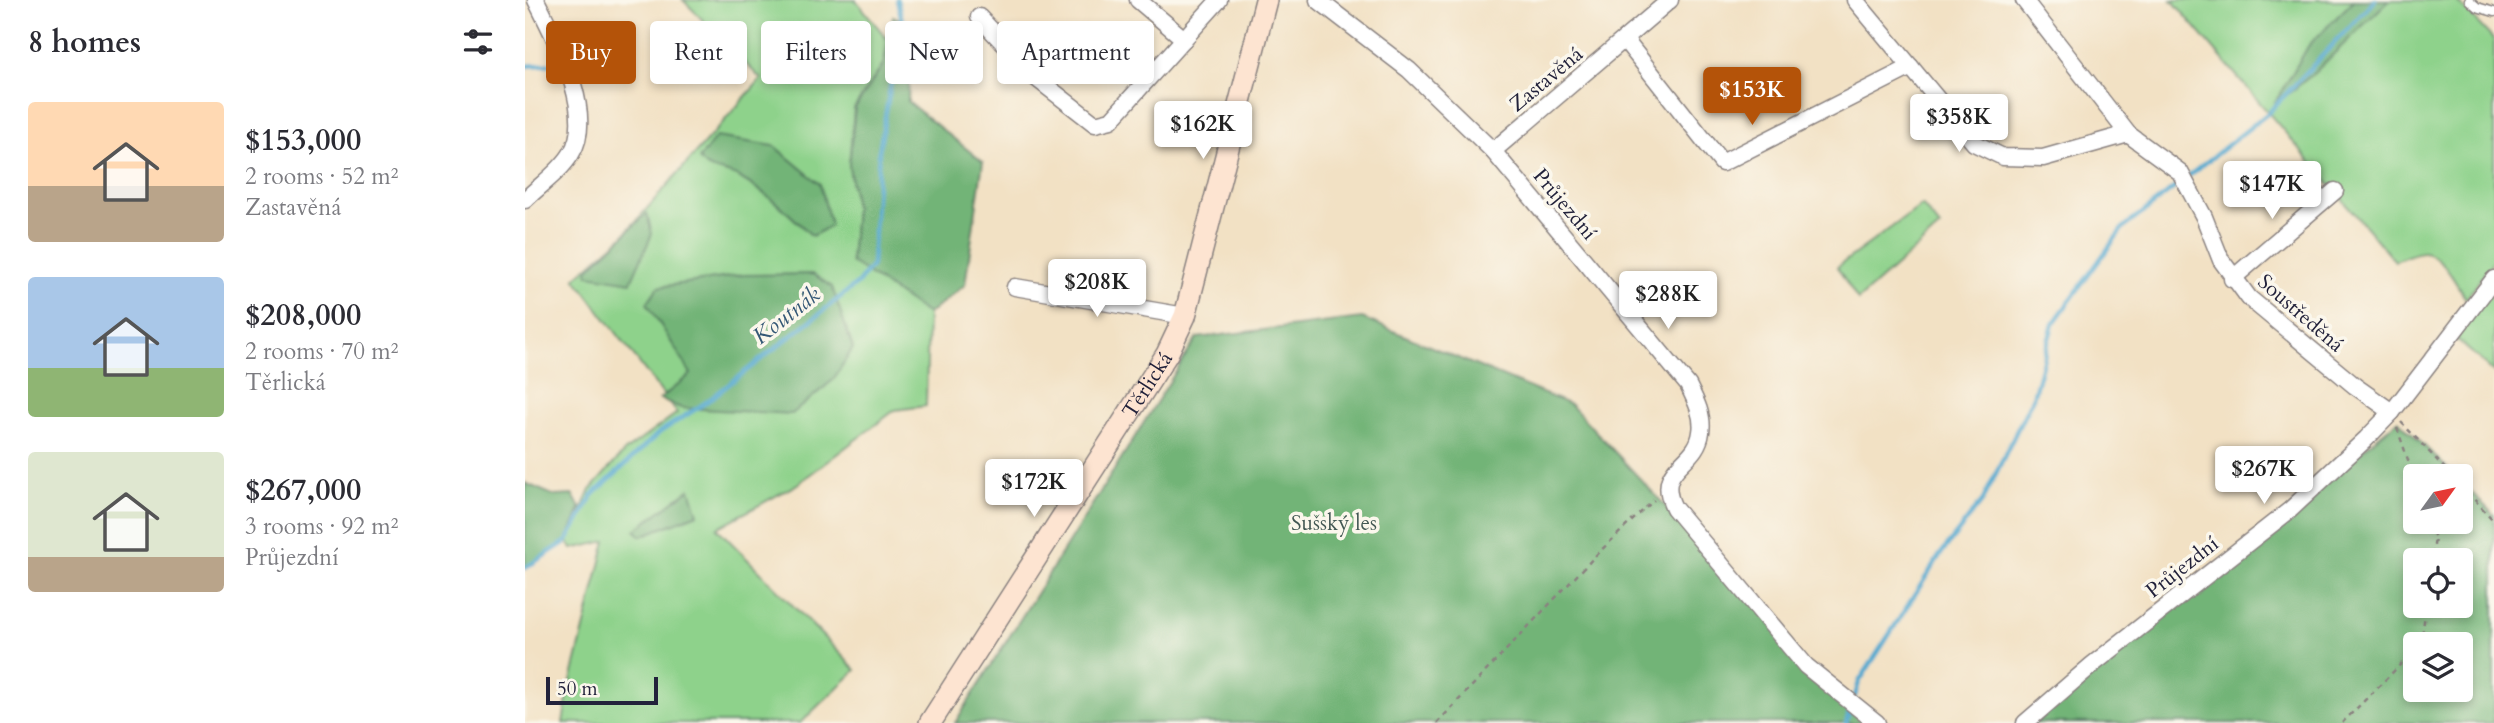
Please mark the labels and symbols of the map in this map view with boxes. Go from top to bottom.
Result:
street label: Zastavěná [1503,40,1589,119]
pin: $153K [1703,68,1801,127]
pin: $358K [1910,94,2008,154]
pin: $162K [1154,102,1252,161]
street label: Průjezdní [1526,162,1603,246]
pin: $147K [2223,162,2321,221]
pin: $208K [1048,260,1146,319]
street label: Soustředěná [2251,268,2350,359]
pin: $288K [1619,272,1717,331]
water label: Koutnák [746,279,827,352]
street label: Těrlická [1116,346,1180,424]
pin: $267K [2215,447,2313,506]
pin: $172K [985,460,1083,519]
north arrow [2403,464,2473,534]
park label: Sušský les [1291,509,1377,538]
street label: Průjezdní [2140,530,2225,605]
scale bar [546,674,658,706]

